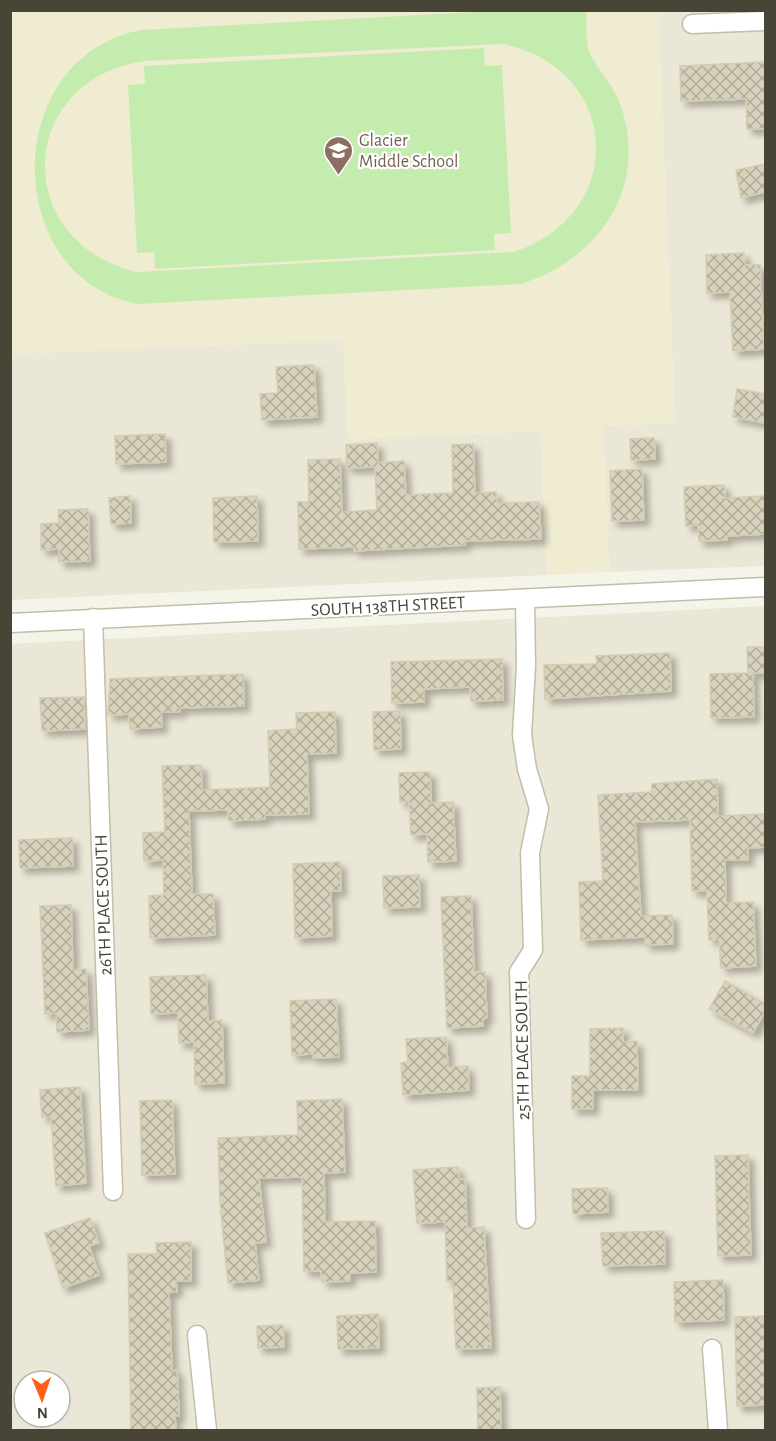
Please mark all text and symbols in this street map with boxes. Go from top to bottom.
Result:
place label: Glacier Middle School [359,132,458,171]
school or university icon: Glacier Middle School [322,134,354,176]
street label: SOUTH 138TH STREET [310,594,466,620]
street label: 26TH PLACE SOUTH [93,834,115,976]
street label: 25TH PLACE SOUTH [513,980,533,1120]
north arrow [12,1369,72,1429]
text: N [37,1405,48,1421]

